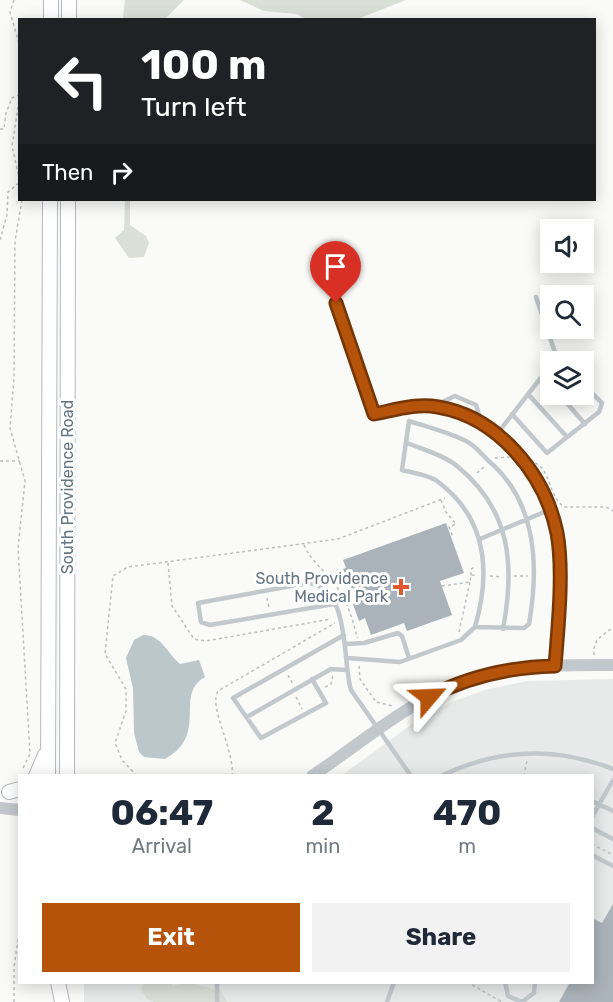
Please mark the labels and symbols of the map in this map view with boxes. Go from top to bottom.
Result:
pin [310,241,361,303]
street label: South Providence Road [58,400,77,574]
place label: South Providence Medical Park [256,569,389,606]
marker: South Providence Medical Park [392,578,410,596]
position arrow [397,665,461,729]

